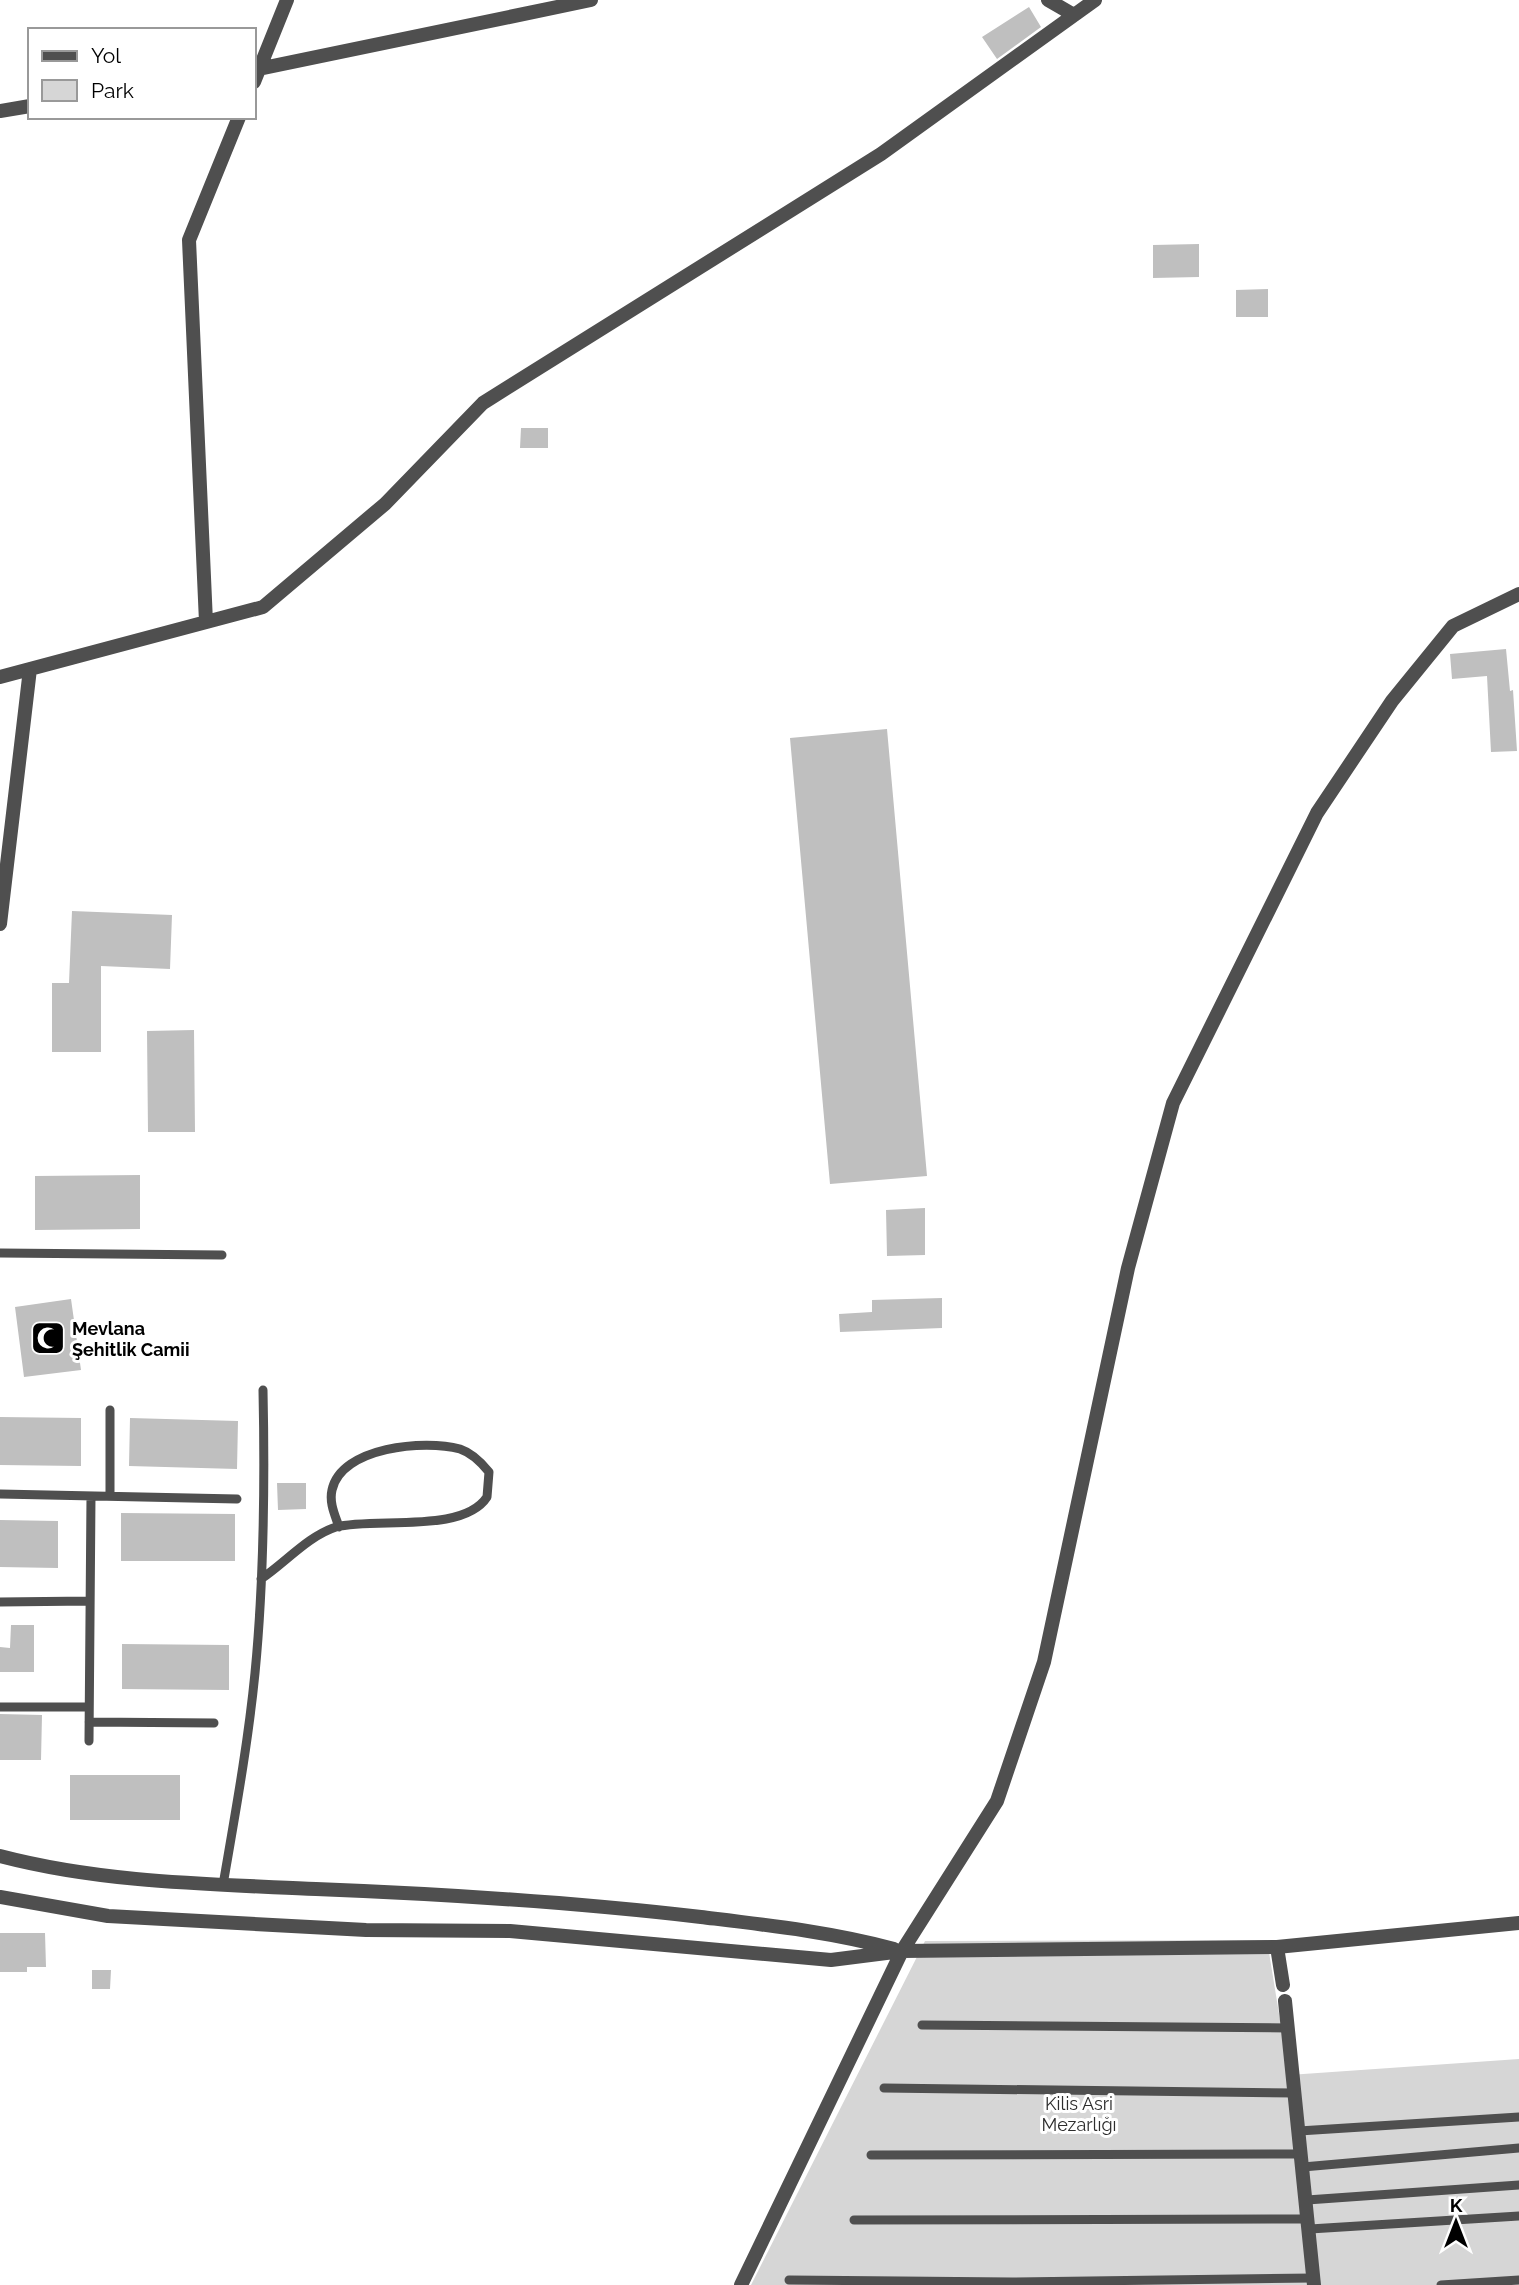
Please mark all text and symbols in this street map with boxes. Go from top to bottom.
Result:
legend [28,28,256,119]
text: Yol [91,43,121,68]
text: Park [91,78,134,103]
place label: Mevlana Şehitlik Camii [72,1318,189,1360]
mosque icon: Mevlana Şehitlik Camii [29,1319,67,1357]
park label: Kilis Asri Mezarlığı [1042,2093,1116,2135]
north arrow [1421,2187,1491,2257]
text: K [1450,2194,1463,2216]

